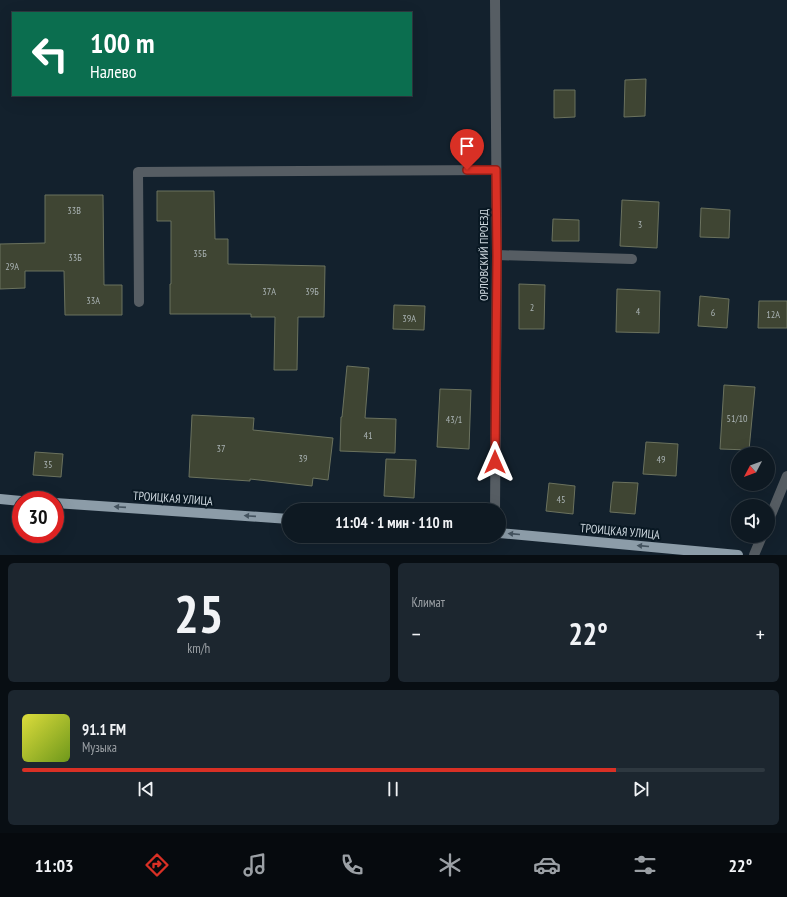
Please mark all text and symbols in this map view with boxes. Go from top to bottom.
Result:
text: 100 m [90,24,154,61]
icon: left [24,28,76,80]
text: Налево [90,60,137,83]
pin [450,129,484,170]
icon: arrive [456,135,478,157]
house number: 33В [67,204,81,217]
street label: ОРЛОВСКИЙ ПРОЕЗД [476,208,491,301]
house number: 3 [638,218,642,231]
house number: 35Б [193,247,207,260]
house number: 33Б [68,251,82,264]
house number: 29А [5,260,19,273]
house number: 37А [262,285,276,298]
house number: 39Б [305,285,319,298]
house number: 33А [86,294,100,307]
house number: 2 [530,301,534,314]
house number: 4 [636,305,641,318]
house number: 6 [711,306,716,319]
house number: 12А [766,308,780,321]
house number: 39А [402,312,416,325]
house number: 51/10 [727,412,748,425]
house number: 43/1 [446,413,462,426]
house number: 41 [364,429,373,442]
position arrow [474,441,516,483]
house number: 37 [217,442,226,455]
north arrow [731,447,775,491]
map controls [731,447,775,543]
house number: 39 [299,452,308,465]
house number: 49 [657,453,666,466]
house number: 35 [44,458,53,471]
street label: ТРОИЦКАЯ УЛИЦА [133,488,214,508]
speed limit sign: 30 [12,491,64,543]
house number: 45 [557,493,566,506]
button: sound [731,499,775,543]
one-way arrow [114,504,126,511]
one-way arrow [244,512,256,519]
text: 11:04 · 1 мин · 110 m [335,513,453,532]
street label: ТРОИЦКАЯ УЛИЦА [580,520,661,542]
one-way arrow [508,531,520,538]
one-way arrow [637,543,649,550]
text: 25 [174,580,224,647]
text: Климат [412,594,445,611]
text: 22° [568,614,608,653]
text: − [412,620,421,648]
text: + [756,620,765,648]
text: km/h [187,640,210,657]
text: 91.1 FM [82,720,126,739]
text: Музыка [82,739,117,756]
icon: previous [135,778,157,800]
icon: pause [382,778,404,800]
icon: next [630,778,652,800]
icon: directions [143,851,171,879]
icon: music [241,851,269,879]
icon: phone [338,851,366,879]
icon: climate [436,851,464,879]
icon: car [533,851,561,879]
icon: filters [631,851,659,879]
text: 11:03 [35,854,74,877]
text: 22° [728,854,752,877]

